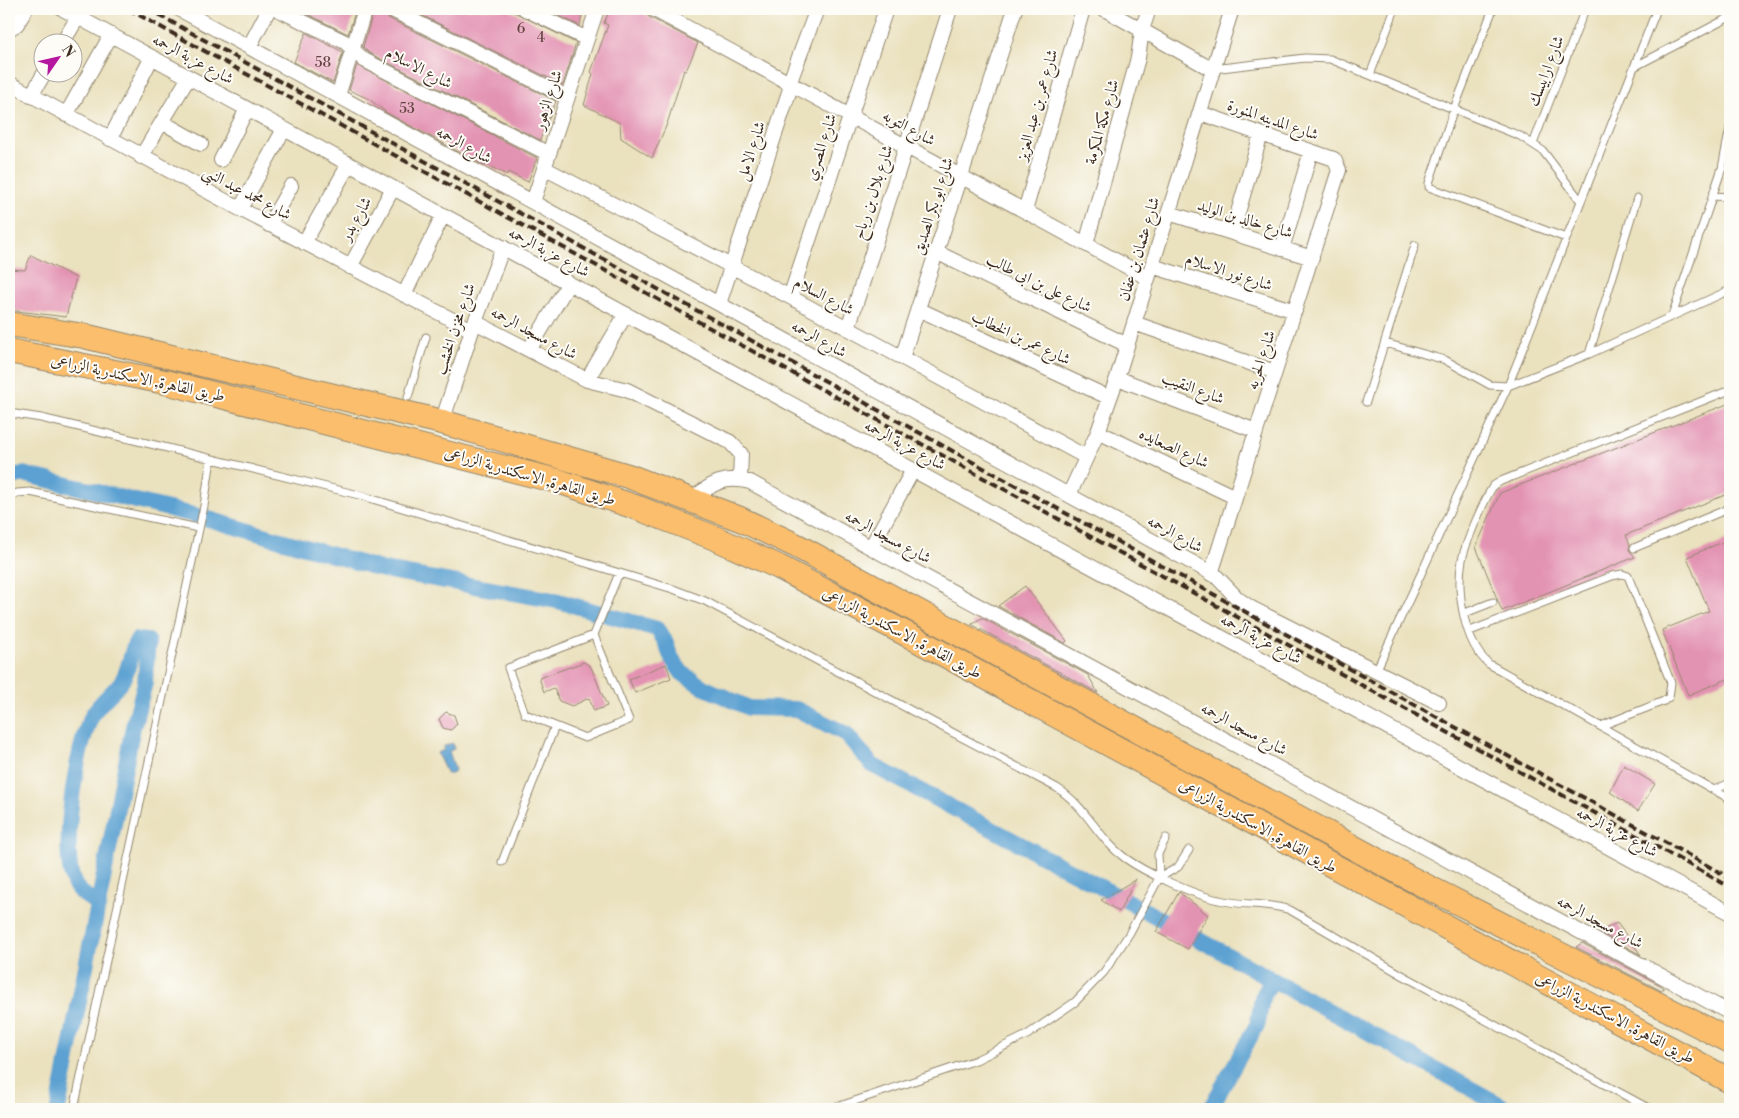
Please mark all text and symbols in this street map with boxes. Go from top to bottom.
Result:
house number: 6 [517,20,526,38]
street label: شارع عزبة الرحمه [147,29,237,91]
house number: 4 [537,29,545,47]
north arrow [32,32,82,82]
street label: شارع ارابيسك [1523,33,1571,110]
text: N [57,42,79,61]
street label: شارع الاسلام [380,43,456,97]
street label: شارع عمر بن عبد العزيز [1011,47,1065,166]
house number: 58 [315,54,331,72]
street label: شارع الزهور [528,68,570,135]
street label: شارع مكة المكرمة [1080,77,1127,168]
street label: شارع المدينه المنورة [1224,95,1321,148]
house number: 53 [399,100,415,118]
street label: شارع التوبه [878,105,939,153]
street label: شارع المصري [801,111,844,184]
street label: شارع الامل [732,119,773,184]
street label: شارع الرحمه [431,122,495,171]
street label: شارع بلال بن رباح [848,142,902,243]
street label: شارع ابو بكر الصديق [908,155,961,258]
street label: شارع محمد عبد النبى [198,161,295,227]
street label: شارع بدر [335,193,379,248]
street label: شارع عثمان بن عفان [1114,194,1167,304]
street label: شارع خالد بن الوليد [1194,195,1295,246]
street label: شارع عزبة الرحمه [503,222,593,284]
street label: شارع على بن ابى طالب [982,249,1095,320]
street label: شارع نور الاسلام [1182,249,1275,299]
street label: شارع السلام [789,272,857,324]
street label: شارع مخزن الخشب [430,281,483,378]
street label: شارع مسجد الرحمه [486,302,581,367]
street label: شارع عمر بن الخطاب [967,306,1074,372]
street label: شارع الرحمه [786,316,850,365]
street label: شارع الحريه [1242,328,1283,393]
street label: طريق القاهرة, الاسكندرية الزراعى [49,350,227,406]
street label: شارع النقيب [1158,367,1227,412]
street label: شارع عزبة الرحمه [859,415,949,477]
street label: شارع الصعايده [1135,423,1212,476]
street label: طريق القاهرة, الاسكندرية الزراعى [442,442,618,510]
street label: شارع مسجد الرحمه [840,506,935,571]
street label: شارع الرحمه [1142,511,1206,560]
street label: طريق القاهرة, الاسكندرية الزراعى [819,583,985,683]
street label: شارع عزبة الرحمه [1215,609,1305,671]
street label: شارع مسجد الرحمه [1196,698,1291,763]
street label: طريق القاهرة, الاسكندرية الزراعى [1176,774,1340,878]
street label: شارع عزبة الرحمه [1571,802,1661,864]
street label: شارع مسجد الرحمه [1552,891,1647,956]
street label: طريق القاهرة, الاسكندرية الزراعى [1532,968,1698,1068]

